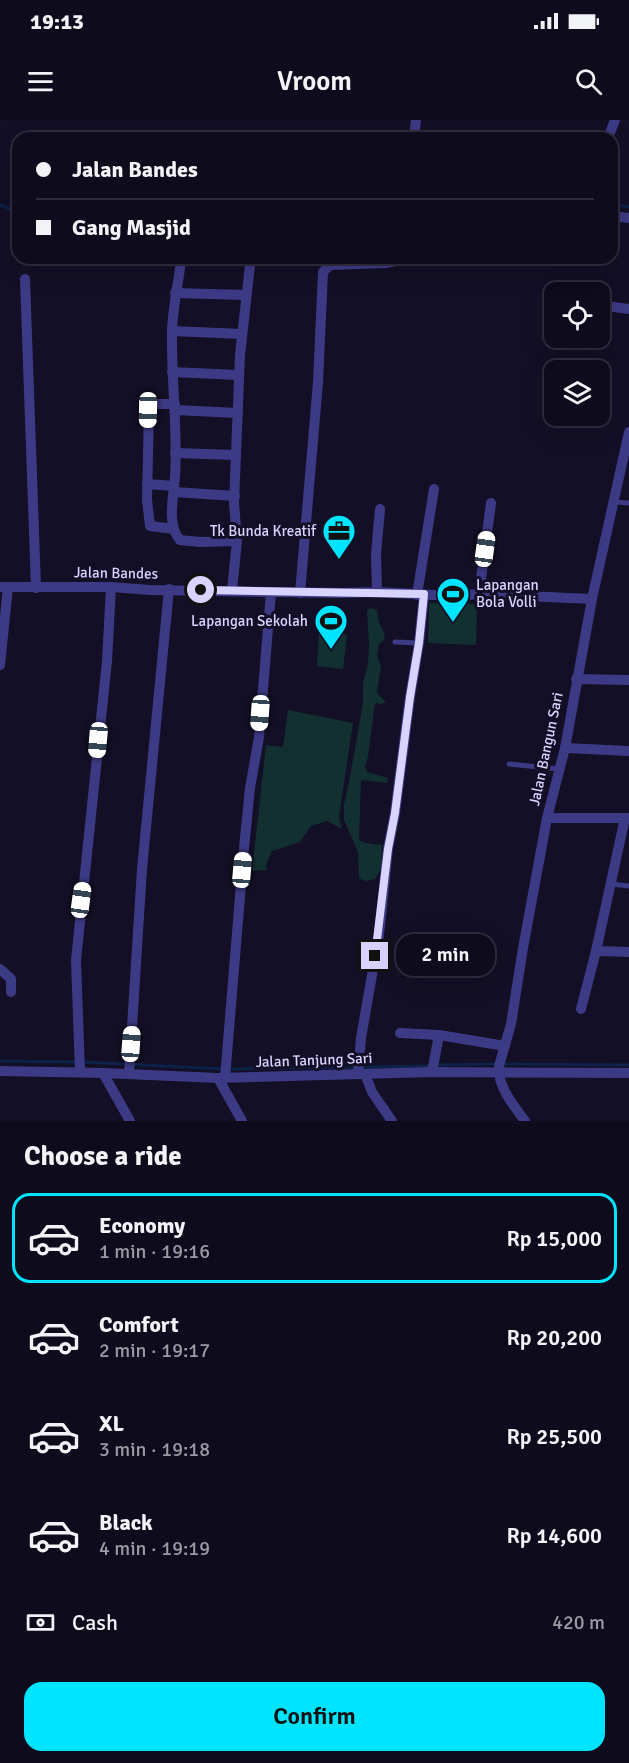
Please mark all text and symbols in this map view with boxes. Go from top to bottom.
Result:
text: 19:13 [30,8,84,35]
icon: menu [24,65,57,98]
text: Vroom [277,65,352,98]
icon: search [572,65,605,98]
text: Jalan Bandes [72,156,198,183]
text: Gang Masjid [72,214,191,241]
map controls [544,282,610,426]
button: locate [544,282,610,348]
button: layers [544,360,610,426]
car [139,392,157,428]
office icon: Tk Bunda Kreatif [321,513,357,560]
place label: Tk Bunda Kreatif [210,522,317,540]
car [474,530,496,568]
street label: Jalan Bandes [74,563,159,583]
route start [187,576,214,603]
sports icon: Lapangan Bola Volli [435,576,471,623]
place label: Lapangan Bola Volli [476,576,539,611]
sports icon: Lapangan Sekolah [313,603,349,650]
place label: Lapangan Sekolah [191,612,308,630]
street label: Jalan Bangun Sari [525,691,567,807]
car [250,694,270,732]
car [87,721,109,759]
car [231,851,253,889]
car [70,881,92,919]
callout: 2 min [396,935,495,977]
route end [361,942,388,969]
text: 2 min [422,942,469,967]
car [121,1025,141,1063]
street label: Jalan Tanjung Sari [255,1049,373,1071]
text: Choose a ride [24,1140,182,1173]
icon: car [27,1211,81,1265]
text: Economy [99,1212,185,1239]
text: Rp 15,000 [506,1225,602,1252]
text: 1 min · 19:16 [99,1239,210,1264]
icon: car [27,1310,81,1364]
text: Comfort [99,1311,179,1338]
text: Rp 20,200 [506,1324,602,1351]
text: 2 min · 19:17 [99,1338,210,1363]
icon: car [27,1409,81,1463]
text: XL [99,1410,124,1437]
text: Rp 25,500 [506,1423,602,1450]
text: 3 min · 19:18 [99,1437,210,1462]
icon: car [27,1508,81,1562]
text: Black [99,1509,153,1536]
text: Rp 14,600 [506,1522,602,1549]
text: 4 min · 19:19 [99,1536,210,1561]
icon: cash [24,1606,57,1639]
text: Cash [72,1609,118,1636]
text: 420 m [552,1610,605,1635]
button: Confirm [24,1682,605,1751]

